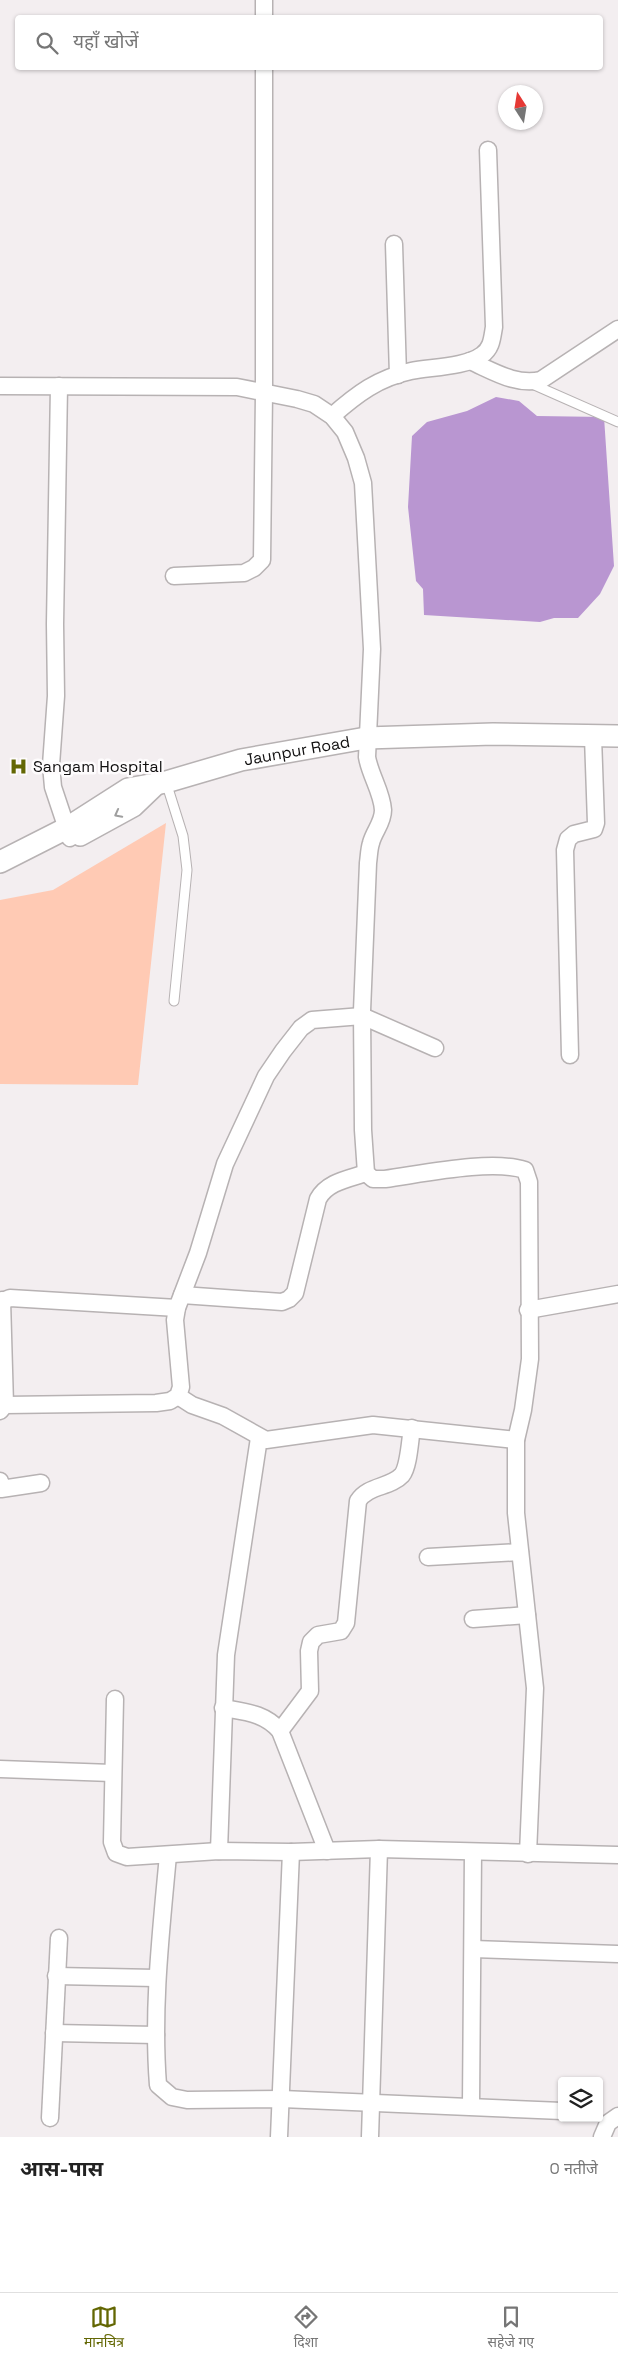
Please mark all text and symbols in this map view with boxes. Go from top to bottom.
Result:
search box [15,15,603,70]
icon: search [33,29,61,57]
text: यहाँ खोजें [73,29,138,54]
north arrow [498,85,543,130]
street label: Jaunpur Road [242,731,352,770]
hospital icon: Sangam Hospital [9,756,29,776]
place label: Sangam Hospital [33,756,163,777]
one-way arrow [114,808,123,818]
map controls [558,2077,603,2122]
button: layers [558,2077,603,2122]
text: आस-पास [20,2155,103,2182]
text: 0 नतीजे [550,2158,598,2179]
tab: मानचित्र [84,2303,124,2353]
tab: दिशा [292,2303,320,2353]
tab: सहेजे गए [488,2303,534,2353]

